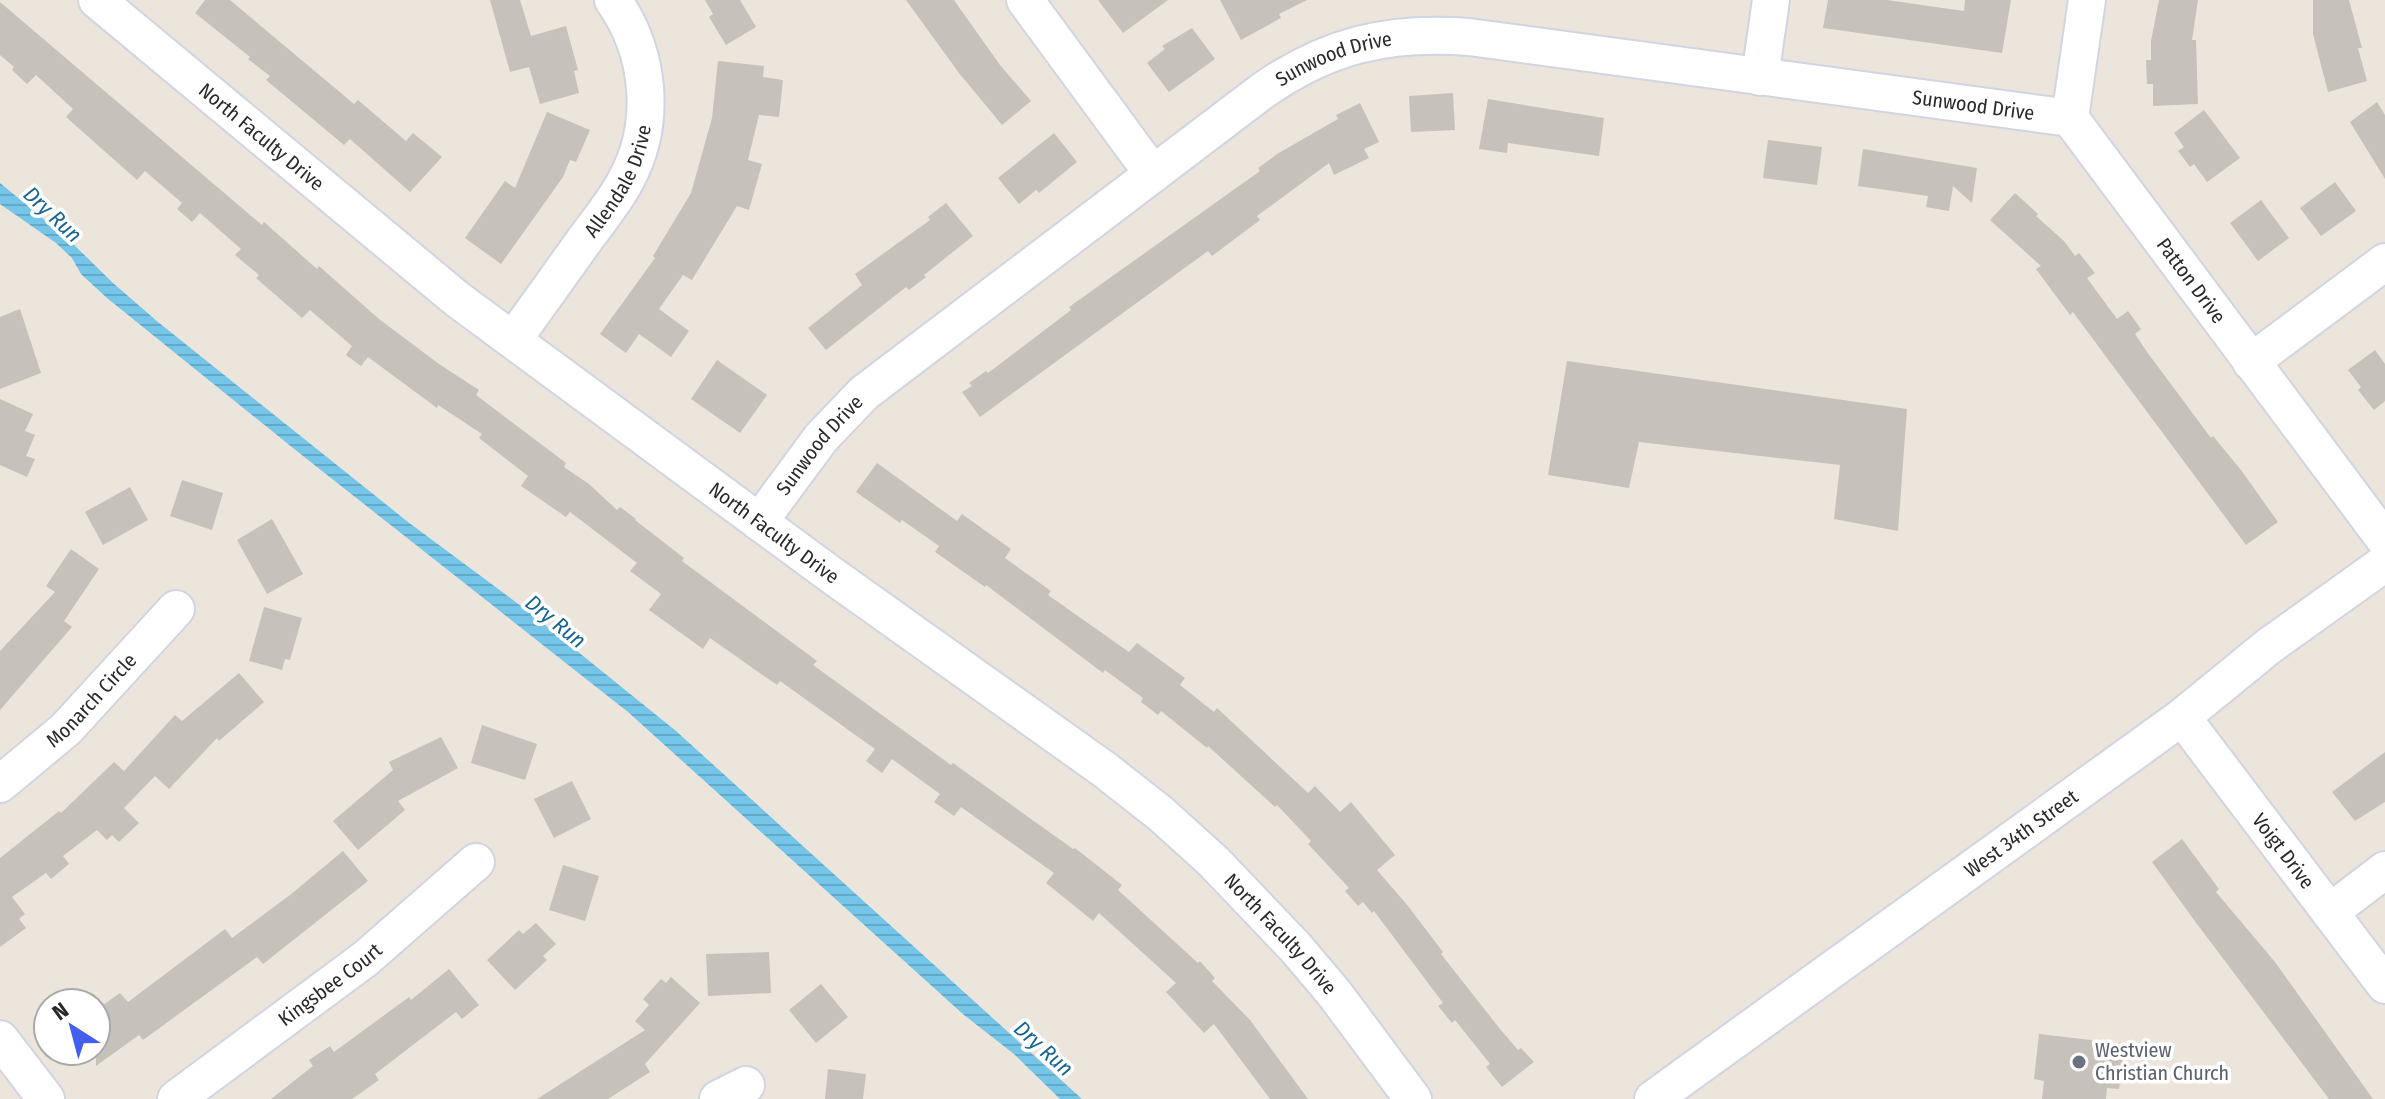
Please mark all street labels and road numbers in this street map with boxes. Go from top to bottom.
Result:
street label: Sunwood Drive [1271,27,1393,91]
street label: North Faculty Drive [194,78,329,196]
street label: Sunwood Drive [1911,85,2036,125]
street label: Allendale Drive [579,123,656,242]
street label: Patton Drive [2152,233,2231,328]
street label: Sunwood Drive [771,390,868,500]
street label: North Faculty Drive [704,477,844,589]
street label: Monarch Circle [41,648,141,752]
street label: West 34th Street [1960,784,2083,882]
street label: Voigt Drive [2247,808,2320,893]
street label: North Faculty Drive [1219,869,1342,999]
street label: Kingsbee Court [274,937,387,1031]

